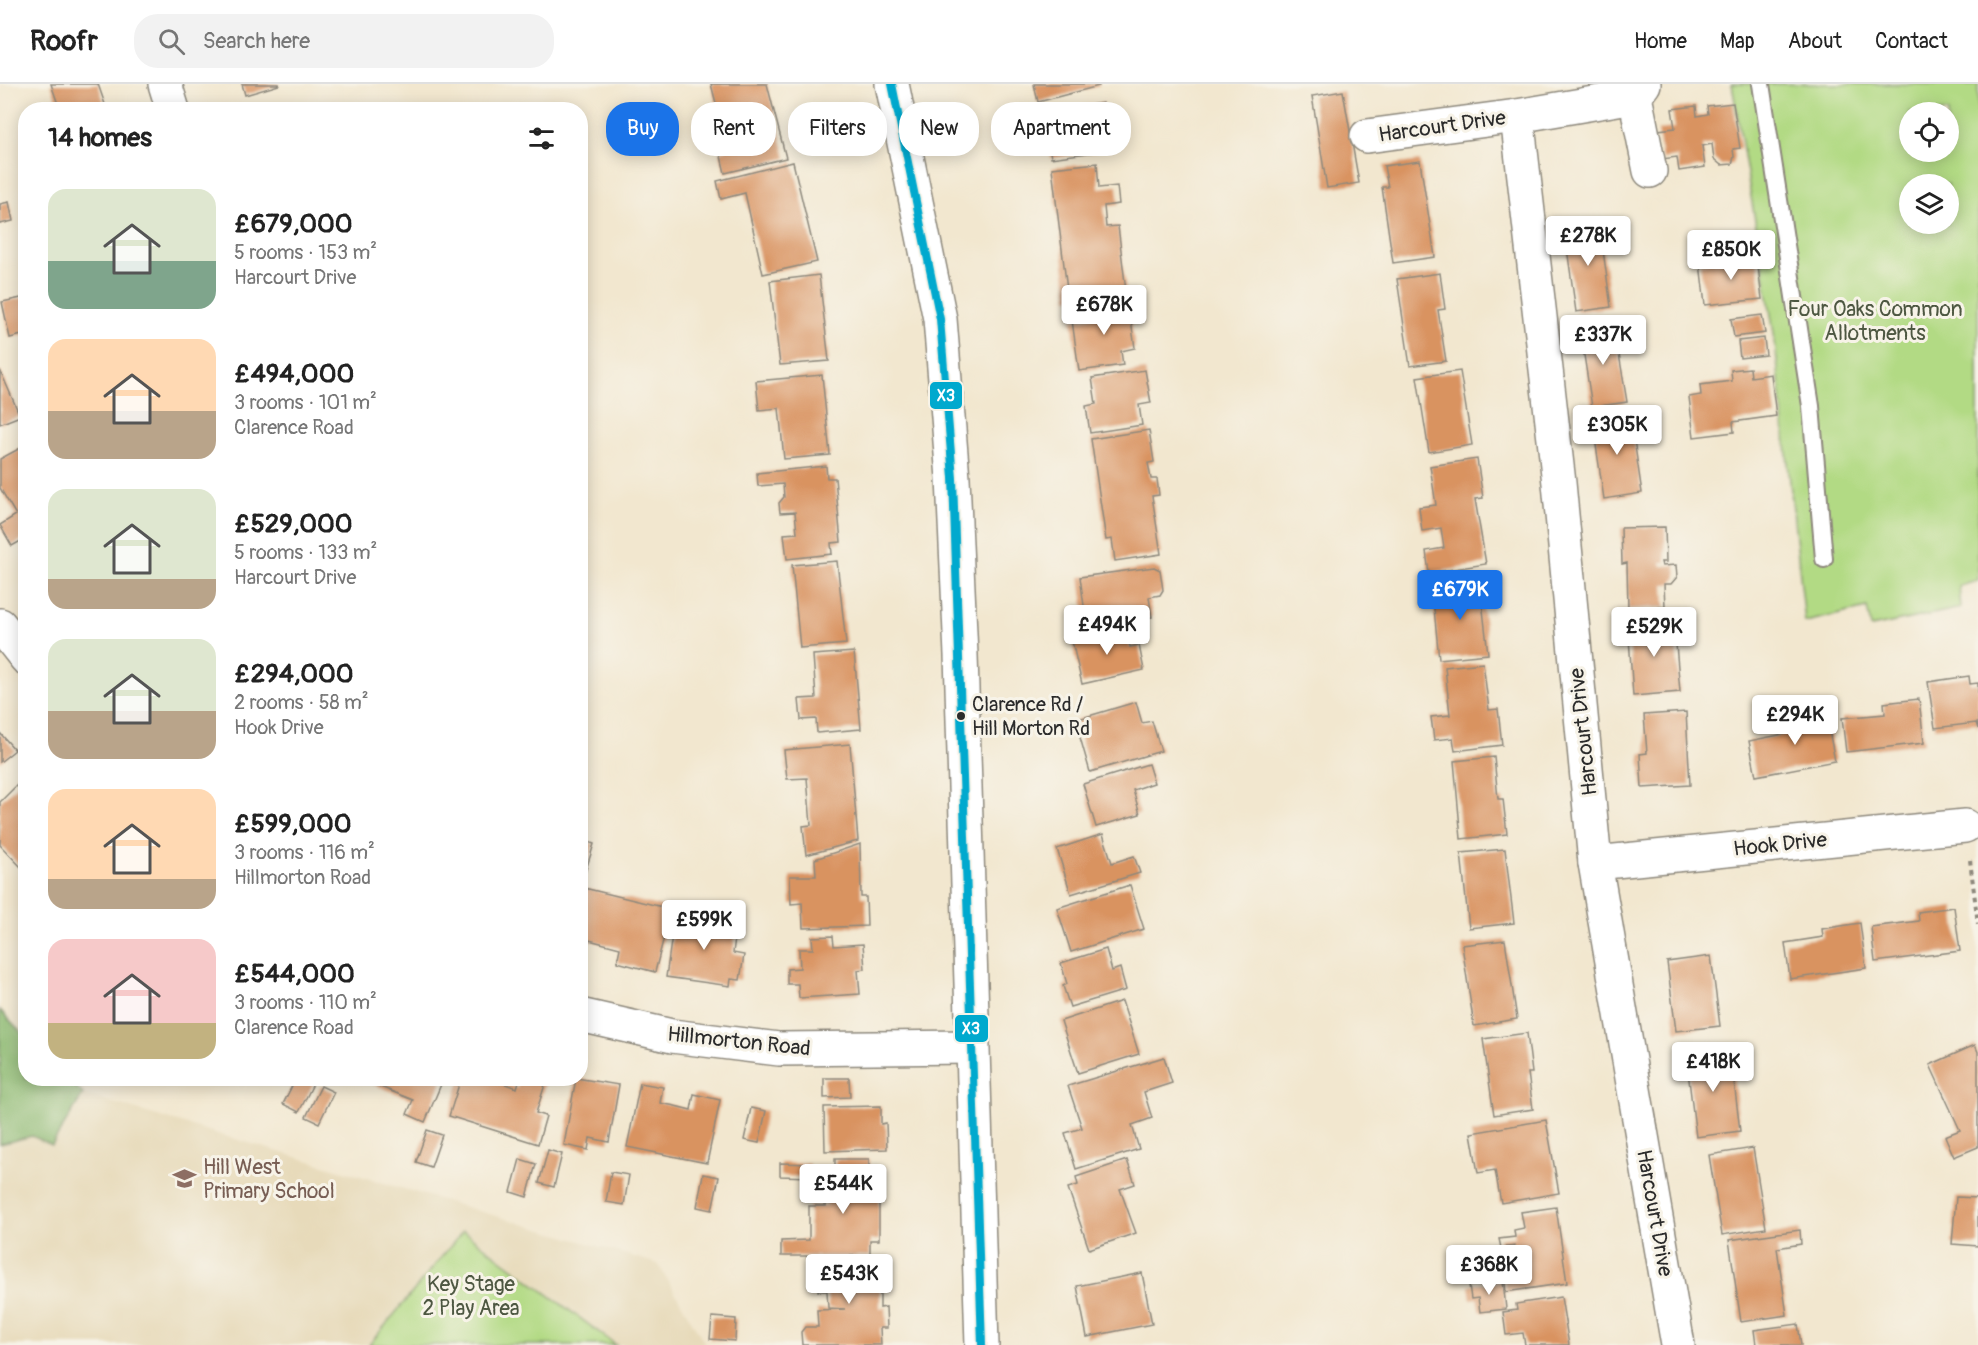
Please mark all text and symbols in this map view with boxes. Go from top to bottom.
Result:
search box [134,14,554,68]
text: Roofr [30,24,98,59]
icon: search [155,25,188,58]
text: Search here [203,27,310,55]
text: Home [1634,28,1687,55]
text: Map [1720,28,1755,55]
text: About [1788,28,1842,55]
text: Contact [1875,28,1948,55]
chip: Buy [606,102,679,156]
chip: Rent [691,102,776,156]
chip: Filters [788,102,887,156]
chip: New [899,102,979,156]
chip: Apartment [991,102,1131,156]
map controls [1899,102,1959,234]
button: locate [1899,102,1959,162]
street label: Harcourt Drive [1377,104,1508,149]
text: 14 homes [48,122,152,154]
icon: filters [525,122,558,155]
button: layers [1899,174,1959,234]
text: £679,000 [234,208,353,240]
icon: home [96,213,168,285]
pin: £278K [1546,216,1630,267]
text: £278K [1560,223,1616,248]
pin: £850K [1689,230,1773,281]
text: £850K [1701,237,1761,262]
text: 5 rooms · 153 m² [234,240,377,265]
text: Harcourt Drive [234,265,356,290]
pin: £678K [1062,285,1146,336]
text: £678K [1075,292,1133,317]
park label: Four Oaks Common Allotments [1787,296,1963,347]
pin: £337K [1561,315,1645,366]
text: £337K [1574,322,1632,347]
text: £494,000 [234,358,354,390]
icon: home [96,363,168,435]
line badge: X3 [929,381,963,410]
text: X3 [937,386,955,406]
text: 3 rooms · 101 m² [234,390,377,415]
pin: £305K [1575,405,1659,456]
text: £305K [1587,412,1647,437]
text: Clarence Road [234,415,354,440]
text: £529,000 [234,508,353,540]
icon: home [96,513,168,585]
text: 5 rooms · 133 m² [234,540,377,565]
text: Harcourt Drive [234,565,356,590]
pin: £679K [1418,570,1502,621]
text: £679K [1431,577,1489,602]
pin: £494K [1065,605,1149,656]
pin: £529K [1612,607,1696,658]
text: £494K [1078,612,1136,637]
text: £529K [1625,614,1683,639]
text: £294,000 [234,658,354,690]
icon: home [96,663,168,735]
street label: Harcourt Drive [1563,666,1604,797]
text: 2 rooms · 58 m² [234,690,369,715]
place label: Clarence Rd / Hill Morton Rd [972,692,1090,741]
pin: £294K [1753,695,1837,746]
text: £294K [1766,702,1824,727]
marker: Clarence Rd / Hill Morton Rd [955,710,967,722]
text: Hook Drive [234,715,324,740]
text: £599,000 [234,808,351,840]
icon: home [96,813,168,885]
street label: Hook Drive [1732,826,1829,863]
text: 3 rooms · 116 m² [234,840,375,865]
text: Hillmorton Road [234,865,371,890]
pin: £599K [662,900,746,951]
text: £599K [676,907,732,932]
text: £544,000 [234,958,355,990]
icon: home [96,963,168,1035]
text: 3 rooms · 110 m² [234,990,377,1015]
line badge: X3 [954,1014,989,1043]
text: Clarence Road [234,1015,354,1040]
text: X3 [962,1019,980,1039]
street label: Hillmorton Road [666,1021,812,1062]
pin: £418K [1671,1042,1755,1093]
text: £418K [1686,1049,1740,1074]
street label: Harcourt Drive [1630,1148,1679,1279]
place label: Hill West Primary School [203,1154,335,1205]
pin: £544K [801,1164,885,1215]
school or university icon: Hill West Primary School [172,1166,198,1192]
text: £544K [814,1171,872,1196]
pin: £368K [1447,1245,1531,1296]
text: £368K [1460,1252,1518,1277]
pin: £543K [807,1254,891,1305]
text: £543K [820,1261,878,1286]
park label: Key Stage 2 Play Area [423,1271,520,1322]

